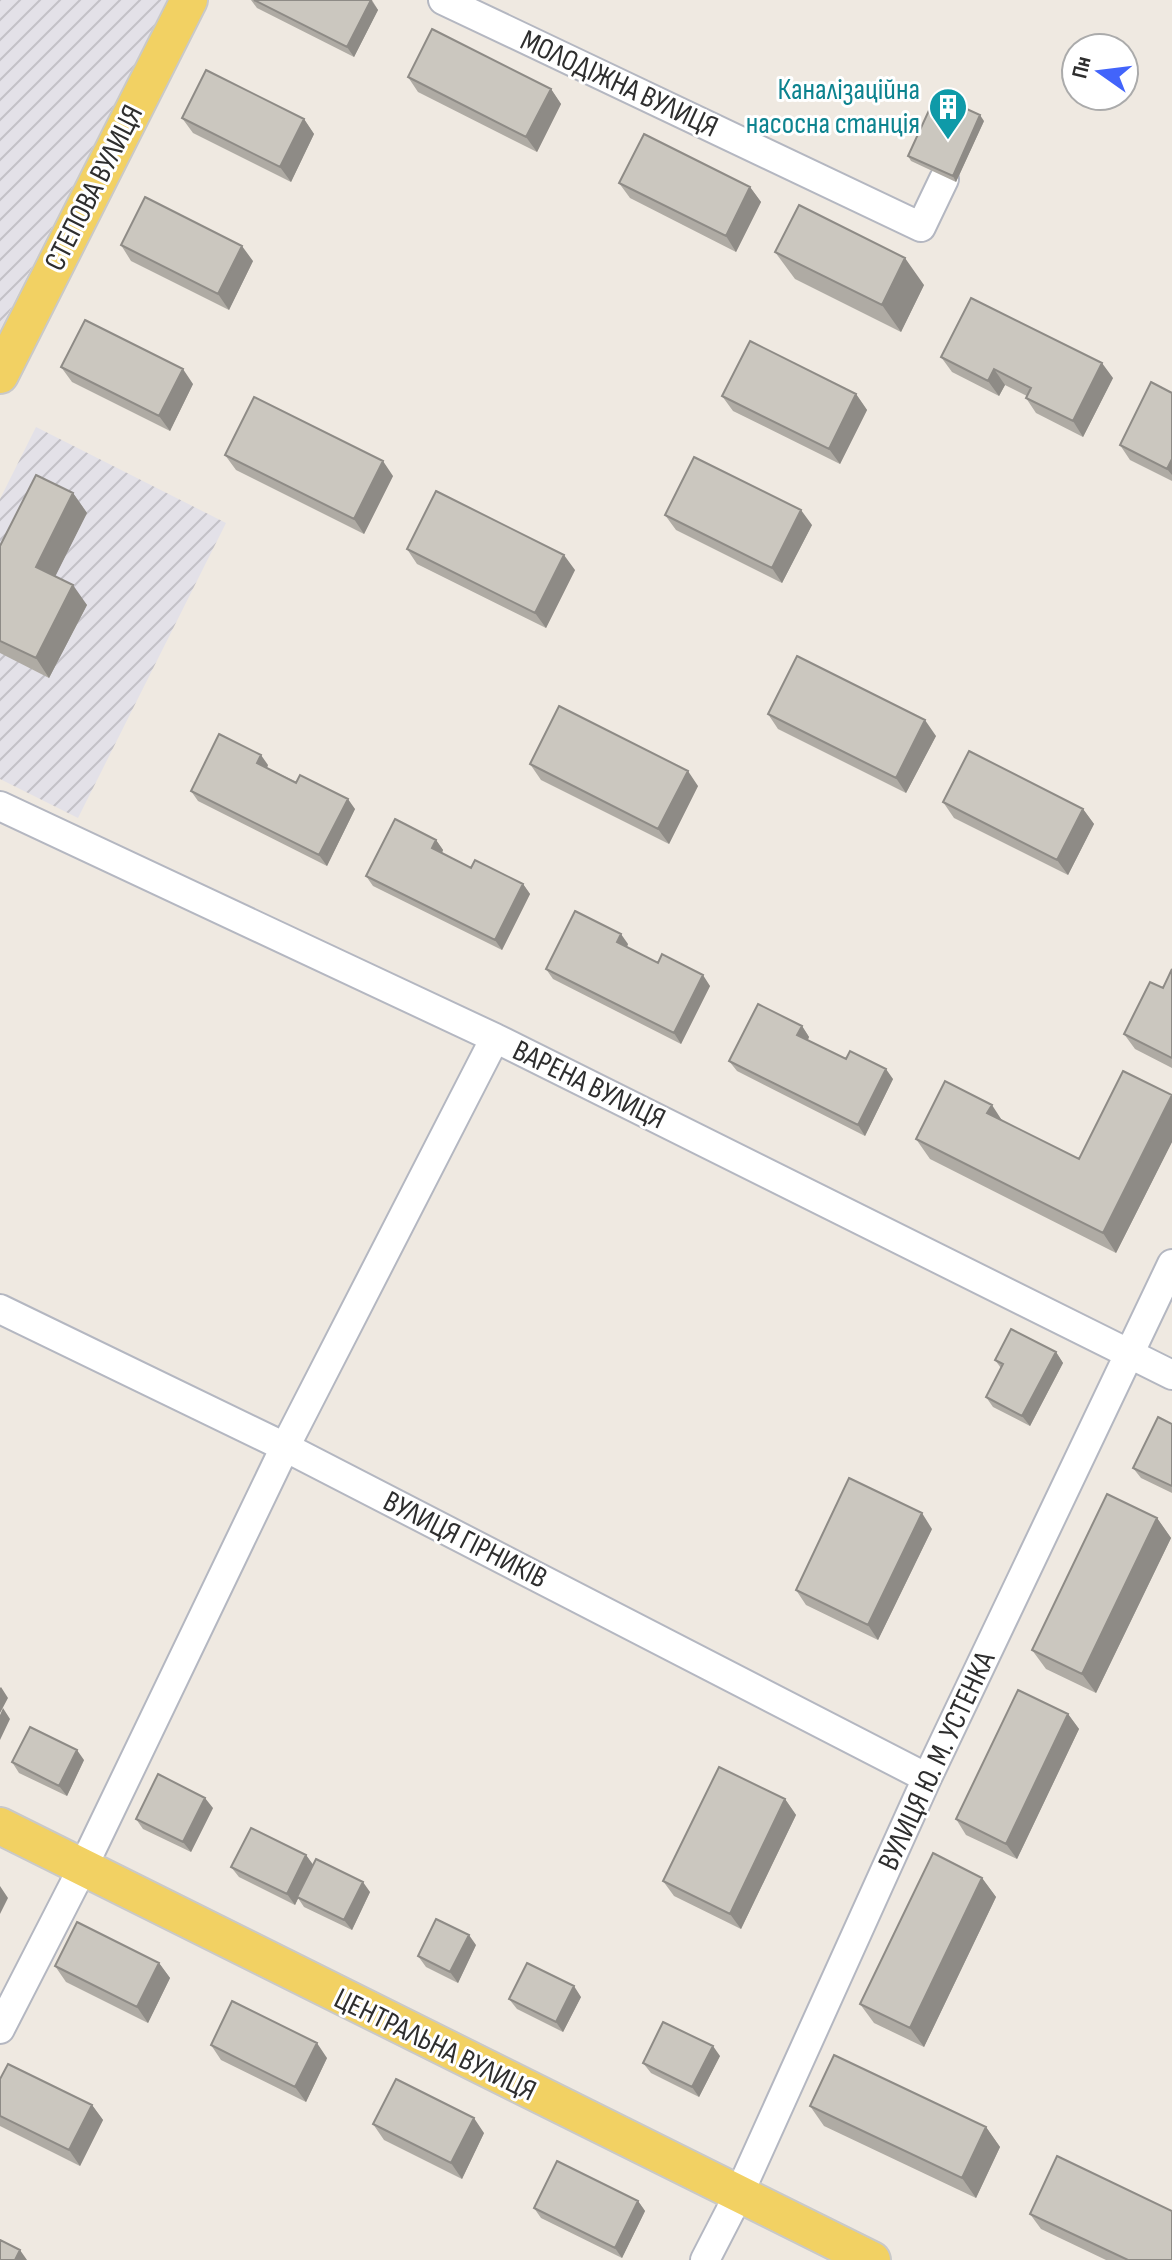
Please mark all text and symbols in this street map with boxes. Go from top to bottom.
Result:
street label: МОЛОДІЖНА ВУЛИЦЯ [515,23,723,145]
north arrow [1060,32,1140,112]
text: Пн [1066,54,1098,81]
place label: Каналізаційна насосна станція [746,72,920,142]
building icon: Каналізаційна насосна станція [927,86,969,141]
street label: СТЕПОВА ВУЛИЦЯ [37,99,151,277]
street label: ВАРЕНА ВУЛИЦЯ [507,1033,671,1137]
street label: ВУЛИЦЯ ГІРНИКІВ [377,1483,553,1597]
street label: ВУЛИЦЯ Ю. М. УСТЕНКА [871,1646,1003,1876]
street label: ЦЕНТРАЛЬНА ВУЛИЦЯ [328,1981,542,2109]

